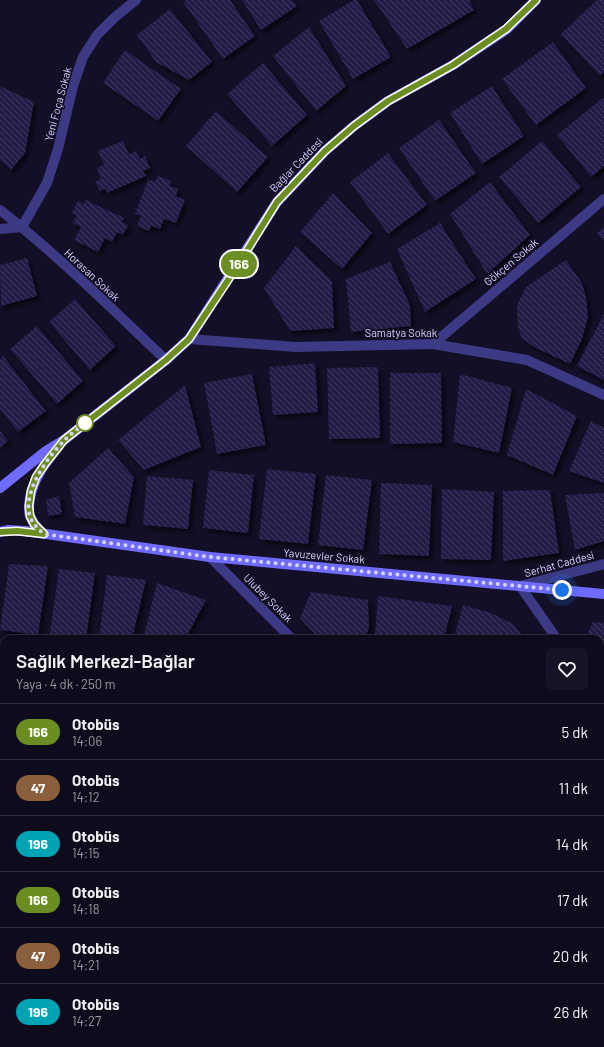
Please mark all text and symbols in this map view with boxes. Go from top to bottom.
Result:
street label: Yeni Foça Sokak [41,65,74,142]
street label: Bağlar Caddesi [267,135,325,194]
street label: Gökçen Sokak [481,235,541,288]
street label: Horasan Sokak [62,246,123,304]
line badge: 166 [216,251,262,277]
text: 166 [229,255,249,272]
street label: Samatya Sokak [365,326,438,339]
unlabelled marker [76,414,94,432]
street label: Yavuzevler Sokak [283,545,366,566]
street label: Serhat Caddesi [523,548,595,579]
street label: Ulubey Sokak [241,571,296,625]
your location [552,580,572,600]
button: heart [546,648,588,690]
text: Sağlık Merkezi-Bağlar [16,649,195,672]
text: Yaya · 4 dk · 250 m [16,676,115,692]
text: Otobüs [72,715,120,733]
text: 166 [28,723,48,740]
text: 5 dk [562,723,588,741]
text: 14:06 [72,733,102,749]
text: Otobüs [72,771,120,789]
text: 47 [31,779,45,796]
text: 11 dk [559,779,588,797]
text: 14:12 [72,789,100,805]
text: Otobüs [72,827,120,845]
text: 196 [28,835,48,852]
text: 14 dk [556,835,588,853]
text: 14:15 [72,845,99,861]
text: Otobüs [72,883,120,901]
text: 166 [28,891,48,908]
text: 17 dk [557,891,588,909]
text: 14:18 [72,901,99,917]
text: Otobüs [72,939,120,957]
text: 47 [31,947,45,964]
text: 20 dk [553,947,588,965]
text: 14:21 [72,957,99,973]
text: Otobüs [72,995,120,1013]
text: 196 [28,1003,48,1020]
text: 26 dk [554,1003,588,1021]
text: 14:27 [72,1013,101,1029]

